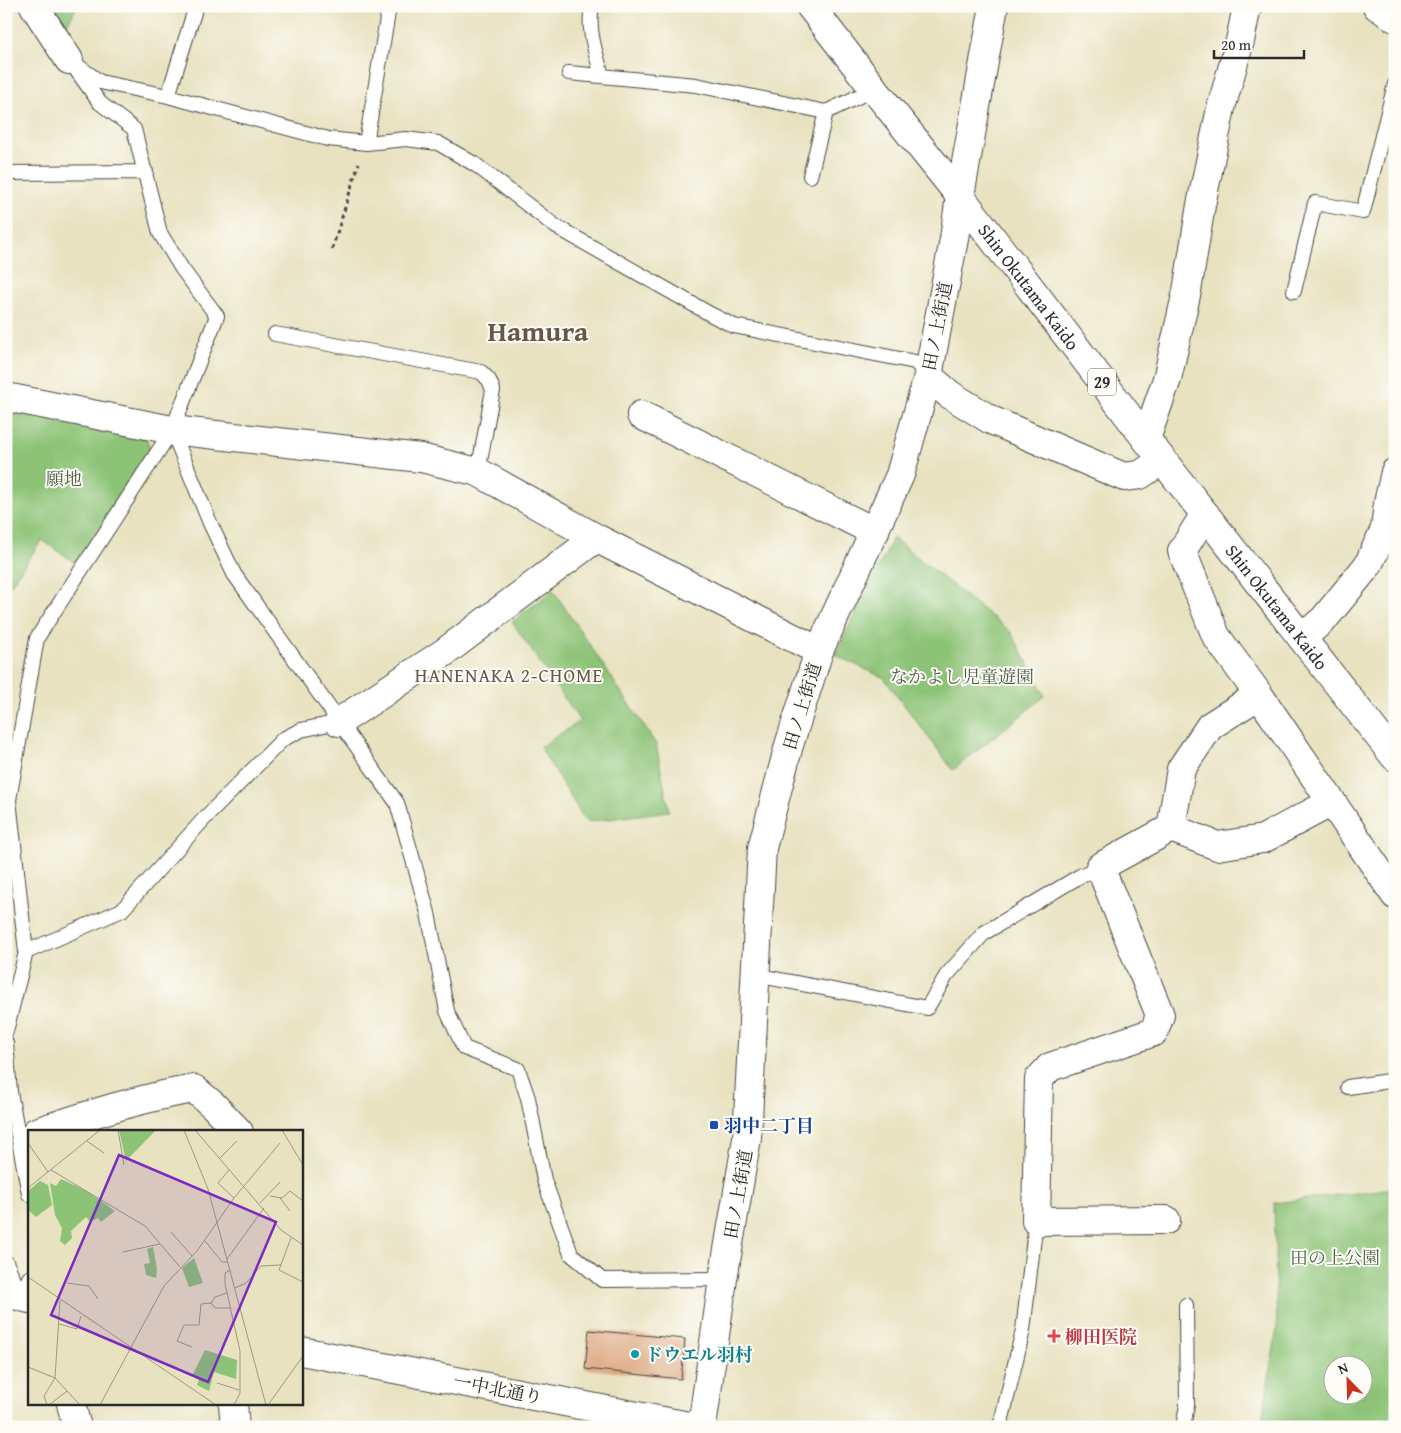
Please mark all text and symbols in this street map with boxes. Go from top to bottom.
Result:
scale bar [1214,28,1304,60]
text: 20 m [1221,34,1252,55]
street label: Shin Okutama Kaido [972,218,1086,355]
street label: 田ノ上街道 [915,279,959,373]
district label: Hamura [488,310,589,351]
road number: 29 [1088,368,1116,396]
park label: 願地 [46,465,82,492]
street label: Shin Okutama Kaido [1219,538,1335,675]
street label: 田ノ上街道 [776,659,828,753]
district label: HANENAKA 2-CHOME [415,661,603,689]
park label: なかよし児童遊園 [890,663,1034,690]
place label: 羽中二丁目 [724,1112,814,1139]
marker: 羽中二丁目 [708,1119,720,1131]
inset map [28,1130,302,1406]
street label: 田ノ上街道 [717,1147,759,1241]
park label: 田の上公園 [1290,1244,1380,1271]
place label: 柳田医院 [1065,1323,1137,1350]
marker: 柳田医院 [1047,1329,1061,1343]
place label: ドウエル羽村 [645,1341,753,1368]
marker: ドウエル羽村 [629,1348,641,1360]
north arrow [1324,1356,1374,1406]
text: N [1335,1357,1352,1379]
street label: 一中北通り [451,1367,545,1411]

